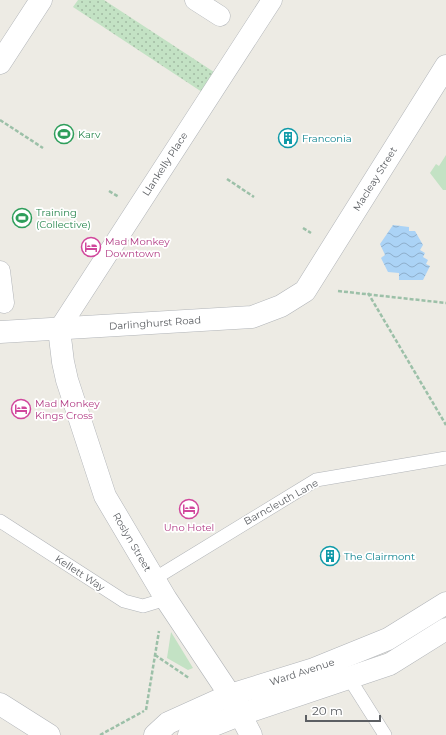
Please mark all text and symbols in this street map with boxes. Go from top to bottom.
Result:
sports icon: Karv [53,123,75,145]
building icon: Franconia [277,127,299,149]
place label: Karv [78,128,101,141]
street label: Llankelly Place [139,130,191,198]
place label: Franconia [302,132,352,145]
street label: Macleay Street [350,144,400,214]
place label: Training (Collective) [36,206,91,231]
sports icon: Training (Collective) [11,207,33,229]
place label: Mad Monkey Downtown [105,235,170,260]
hotel icon: Mad Monkey Downtown [80,236,102,258]
street label: Darlinghurst Road [109,313,201,333]
place label: Mad Monkey Kings Cross [35,397,100,422]
hotel icon: Mad Monkey Kings Cross [10,398,32,420]
street label: Barncleuth Lane [241,476,321,528]
hotel icon: Uno Hotel [178,498,200,520]
street label: Roslyn Street [110,510,154,574]
place label: Uno Hotel [164,521,214,534]
building icon: The Clairmont [319,545,341,567]
place label: The Clairmont [344,550,415,563]
street label: Kellett Way [53,552,108,594]
street label: Ward Avenue [268,655,336,689]
scale bar [306,697,380,723]
text: 20 m [312,703,343,718]

